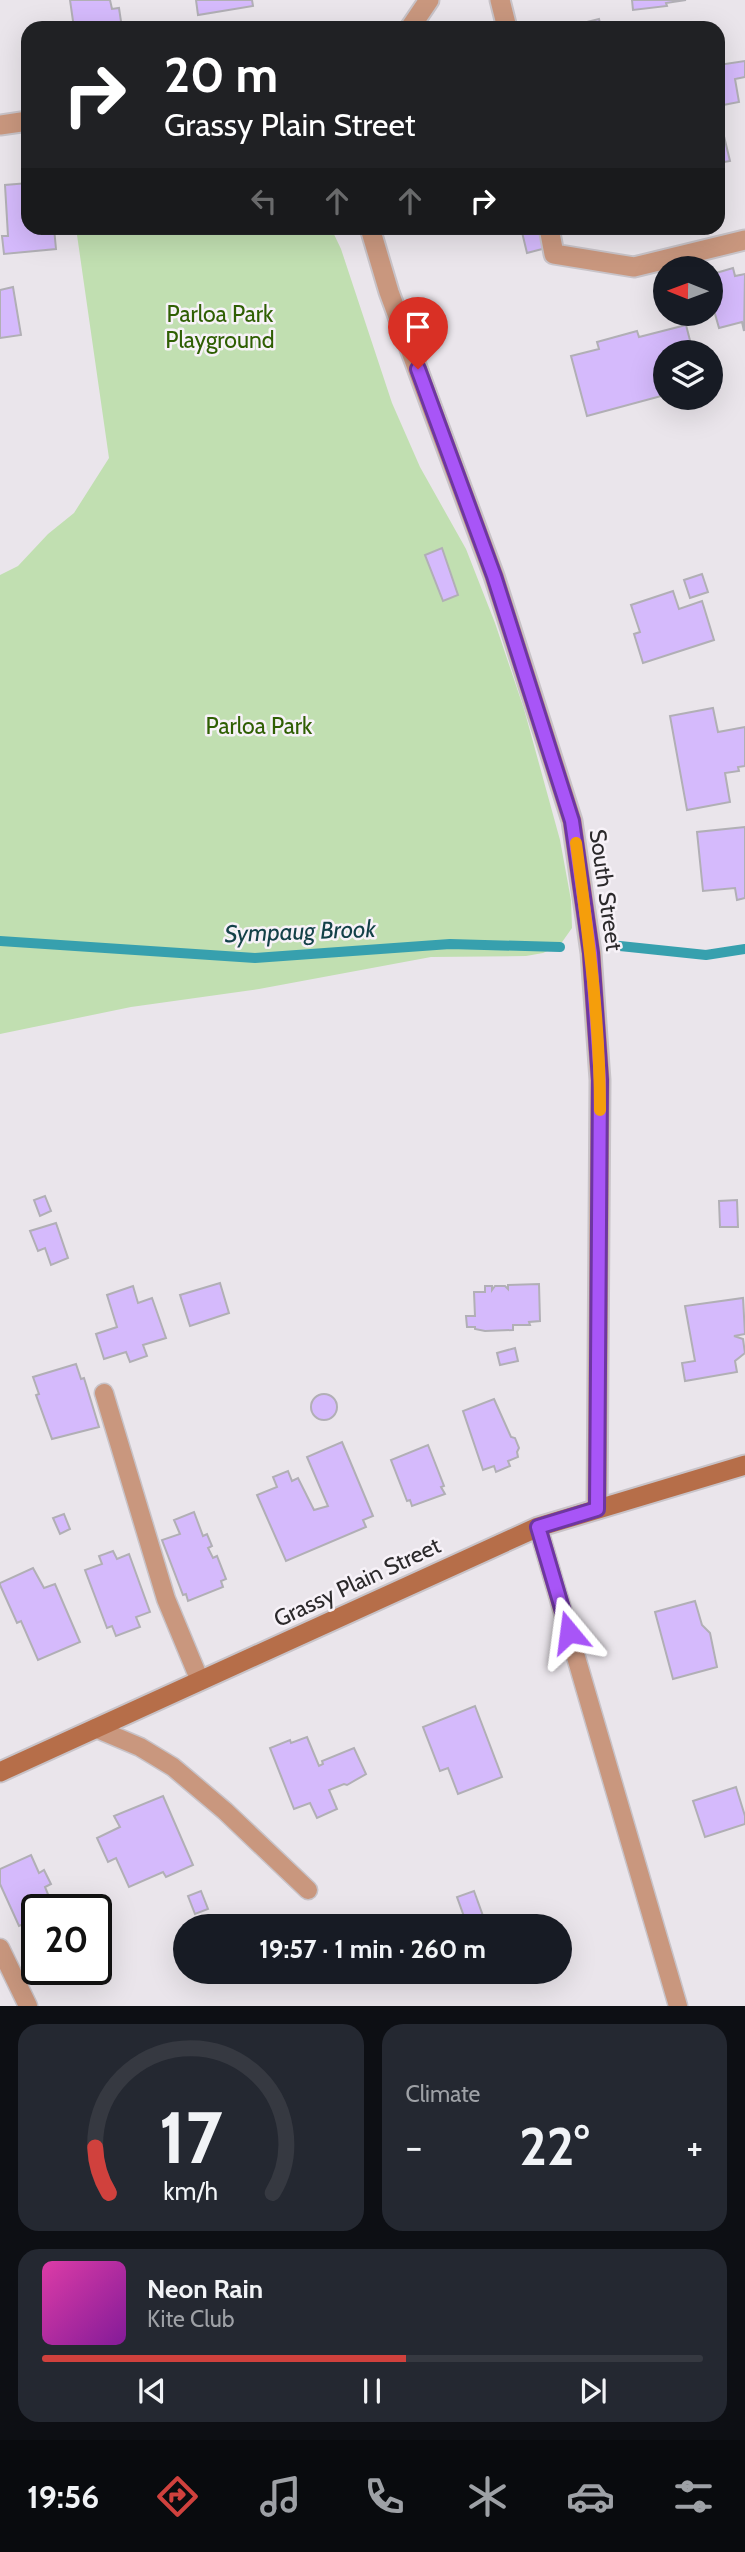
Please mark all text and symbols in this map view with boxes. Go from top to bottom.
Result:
text: 20 m [164,45,278,104]
icon: right [49,49,140,140]
text: Grassy Plain Street [164,105,416,144]
icon: left [245,182,283,220]
icon: ahead [318,182,356,220]
icon: ahead [391,182,429,220]
icon: right [464,182,502,220]
north arrow [653,256,723,326]
map controls [653,256,723,410]
pin [388,297,448,369]
park label: Parloa Park Playground [165,300,275,354]
icon: arrive [399,308,437,346]
button: layers [653,340,723,410]
park label: Parloa Park [206,712,313,740]
street label: South Street [584,827,628,953]
water label: Sympaug Brook [224,914,377,948]
street label: Grassy Plain Street [269,1531,445,1633]
position arrow [532,1595,606,1669]
speed limit sign: 20 [21,1894,112,1985]
text: 19:57 · 1 min · 260 m [259,1933,486,1965]
text: Climate [406,2080,480,2108]
text: 17 [159,2094,223,2182]
text: 22° [519,2115,589,2178]
text: − [406,2123,422,2170]
text: + [686,2123,703,2170]
text: km/h [163,2176,218,2206]
text: Neon Rain [147,2273,263,2305]
text: Kite Club [147,2305,234,2333]
icon: previous [133,2372,171,2410]
icon: pause [353,2372,391,2410]
icon: next [574,2372,612,2410]
icon: directions [153,2472,202,2521]
icon: music [256,2472,305,2521]
icon: phone [360,2472,409,2521]
icon: climate [463,2472,512,2521]
icon: car [566,2472,615,2521]
icon: filters [669,2472,718,2521]
text: 19:56 [27,2477,99,2516]

